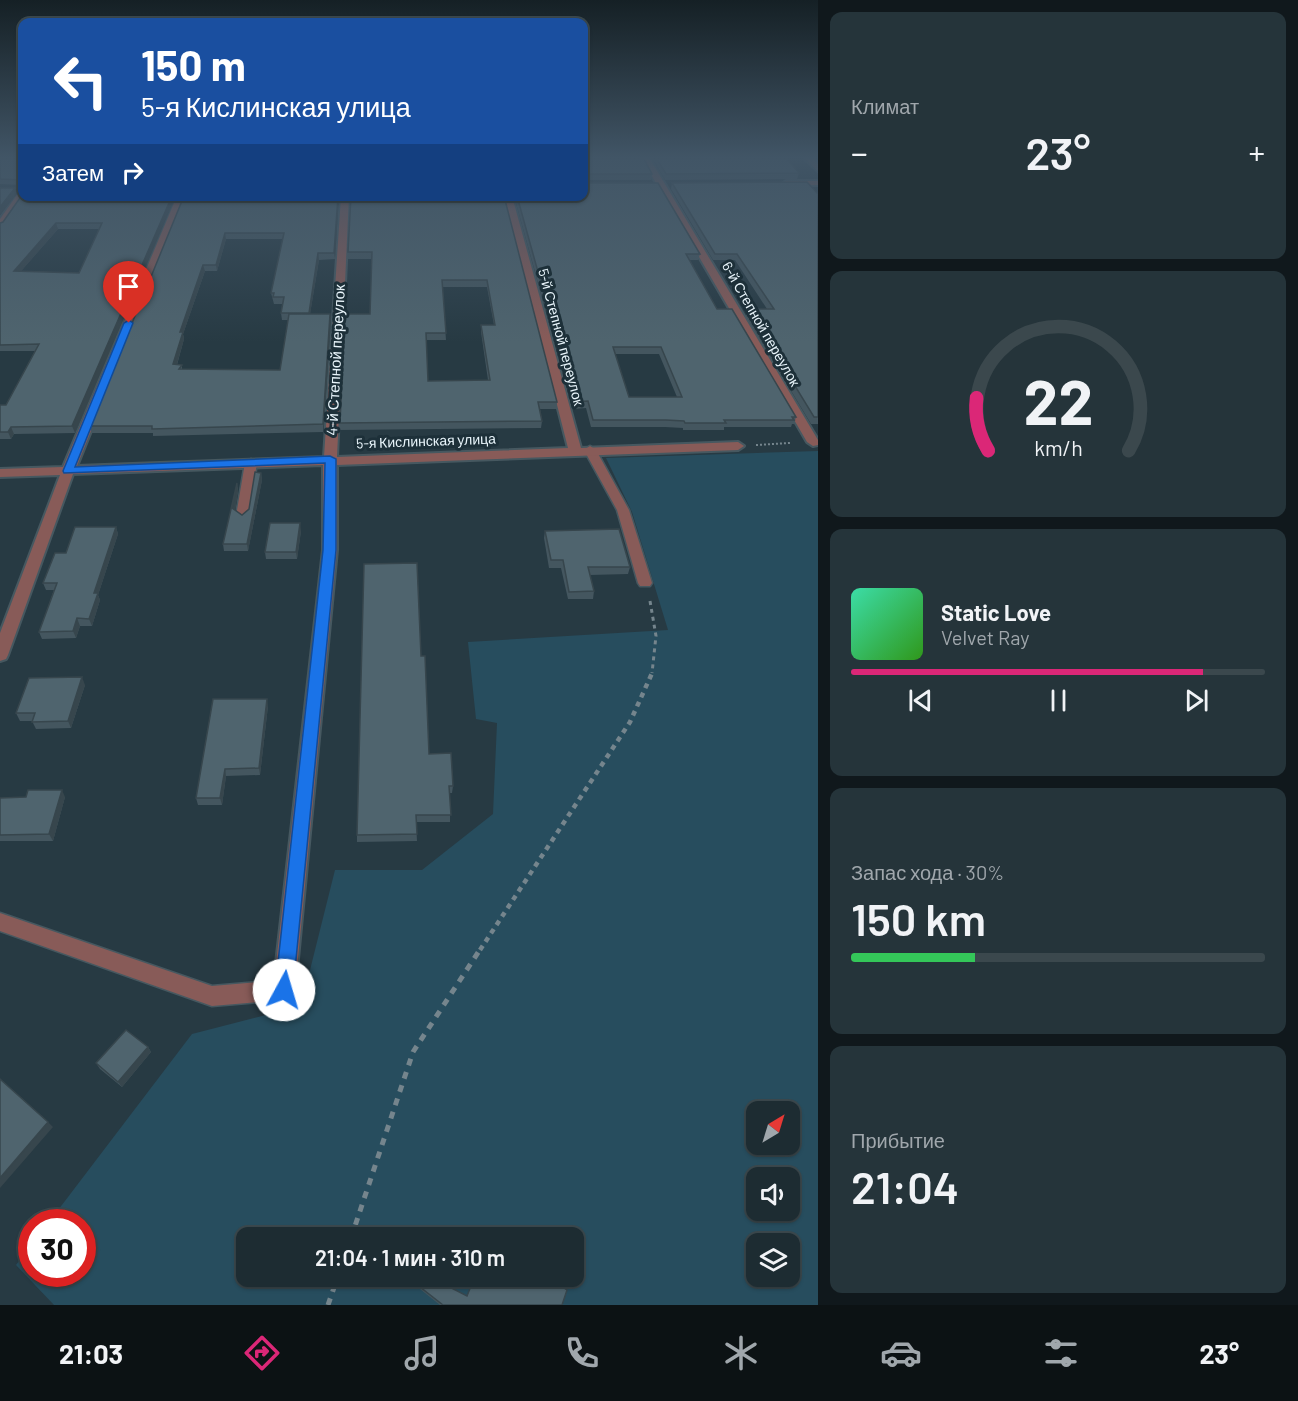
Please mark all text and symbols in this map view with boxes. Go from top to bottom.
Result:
text: 150 m [141,39,246,89]
icon: left [42,42,120,120]
text: 5-я Кислинская улица [141,90,411,122]
text: Климат [851,94,919,118]
text: 23° [1025,125,1091,179]
text: − [851,132,868,172]
text: + [1249,132,1265,172]
icon: right [116,156,149,189]
text: Затем [42,159,104,185]
street label: 6-й Степной переулок [719,258,804,390]
pin [103,261,154,323]
street label: 5-й Степной переулок [535,267,588,408]
icon: arrive [112,270,145,303]
street label: 4-й Степной переулок [322,283,348,436]
text: 22 [1023,363,1093,437]
street label: 5-я Кислинская улица [356,430,496,451]
text: km/h [1034,435,1082,460]
text: Static Love [941,599,1051,625]
text: Velvet Ray [941,625,1030,649]
icon: previous [904,684,937,717]
icon: pause [1042,684,1075,717]
icon: next [1180,684,1213,717]
text: Запас хода · 30% [851,860,1004,884]
text: 150 km [851,891,986,945]
position arrow [252,958,316,1022]
north arrow [746,1101,800,1155]
map controls [746,1101,800,1287]
text: Прибытие [851,1128,945,1152]
text: 21:04 [851,1159,959,1213]
button: sound [746,1167,800,1221]
speed limit sign: 30 [18,1209,96,1287]
button: layers [746,1233,800,1287]
text: 21:04 · 1 мин · 310 m [315,1244,505,1270]
icon: directions [241,1332,283,1374]
icon: music [401,1332,443,1374]
icon: phone [561,1332,603,1374]
icon: climate [720,1332,762,1374]
icon: car [880,1332,922,1374]
icon: filters [1040,1332,1082,1374]
text: 21:03 [59,1337,123,1369]
text: 23° [1200,1337,1239,1369]

